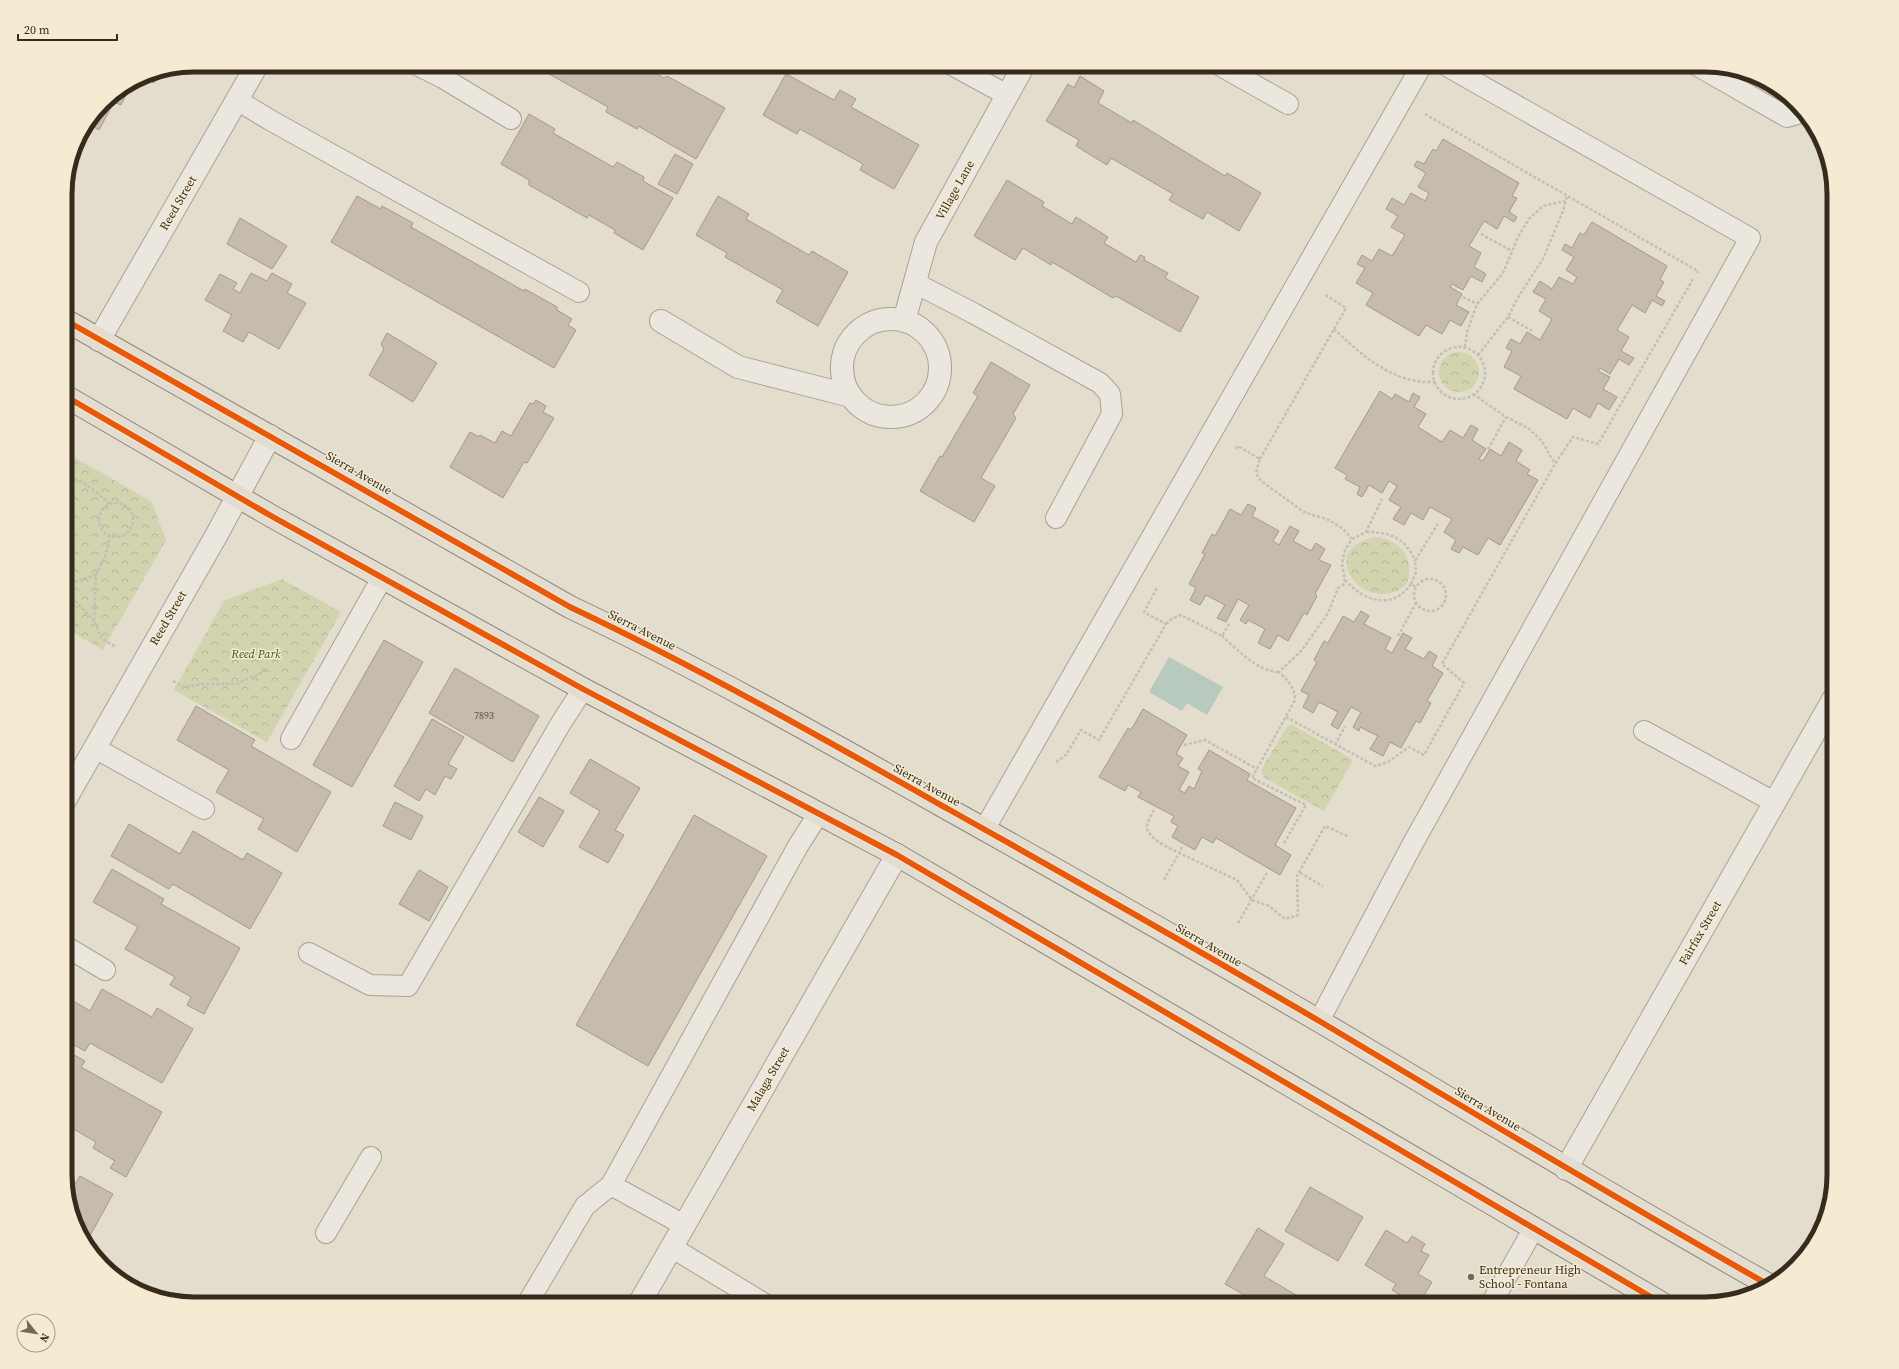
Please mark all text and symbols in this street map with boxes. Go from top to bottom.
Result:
scale bar [18,16,117,42]
text: 20 m [24,22,50,38]
street label: Village Lane [932,157,978,223]
street label: Reed Street [156,173,200,233]
street label: Sierra Avenue [323,448,395,498]
street label: Reed Street [146,588,190,648]
street label: Sierra Avenue [605,606,679,654]
park label: Reed Park [230,646,281,662]
house number: 7893 [474,709,494,722]
street label: Sierra Avenue [891,760,963,810]
street label: Fairfax Street [1675,898,1725,968]
street label: Sierra Avenue [1173,920,1245,970]
street label: Malaga Street [743,1044,793,1114]
street label: Sierra Avenue [1452,1083,1524,1135]
place label: Entrepreneur High School - Fontana [1479,1262,1581,1292]
marker: Entrepreneur High School - Fontana [1466,1272,1476,1282]
north arrow [16,1313,56,1353]
text: N [36,1331,53,1345]

